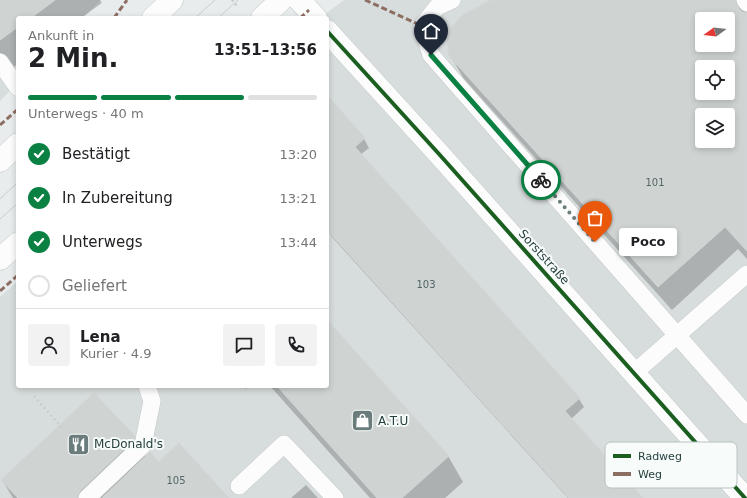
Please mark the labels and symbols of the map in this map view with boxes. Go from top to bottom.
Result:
north arrow [695,12,735,52]
pin [414,14,448,55]
courier [521,160,561,200]
house number: 101 [645,177,665,188]
pin [578,201,612,242]
street label: Sorststraße [516,227,572,287]
callout: Poco [619,228,677,256]
house number: 103 [416,279,436,290]
shop icon: A.T.U [350,408,376,434]
place label: A.T.U [378,414,408,428]
restaurant icon: McDonald's [66,431,92,457]
place label: McDonald's [94,437,163,451]
legend [605,442,737,488]
text: Radweg [638,450,682,463]
text: Weg [638,468,662,481]
house number: 105 [166,475,186,486]

